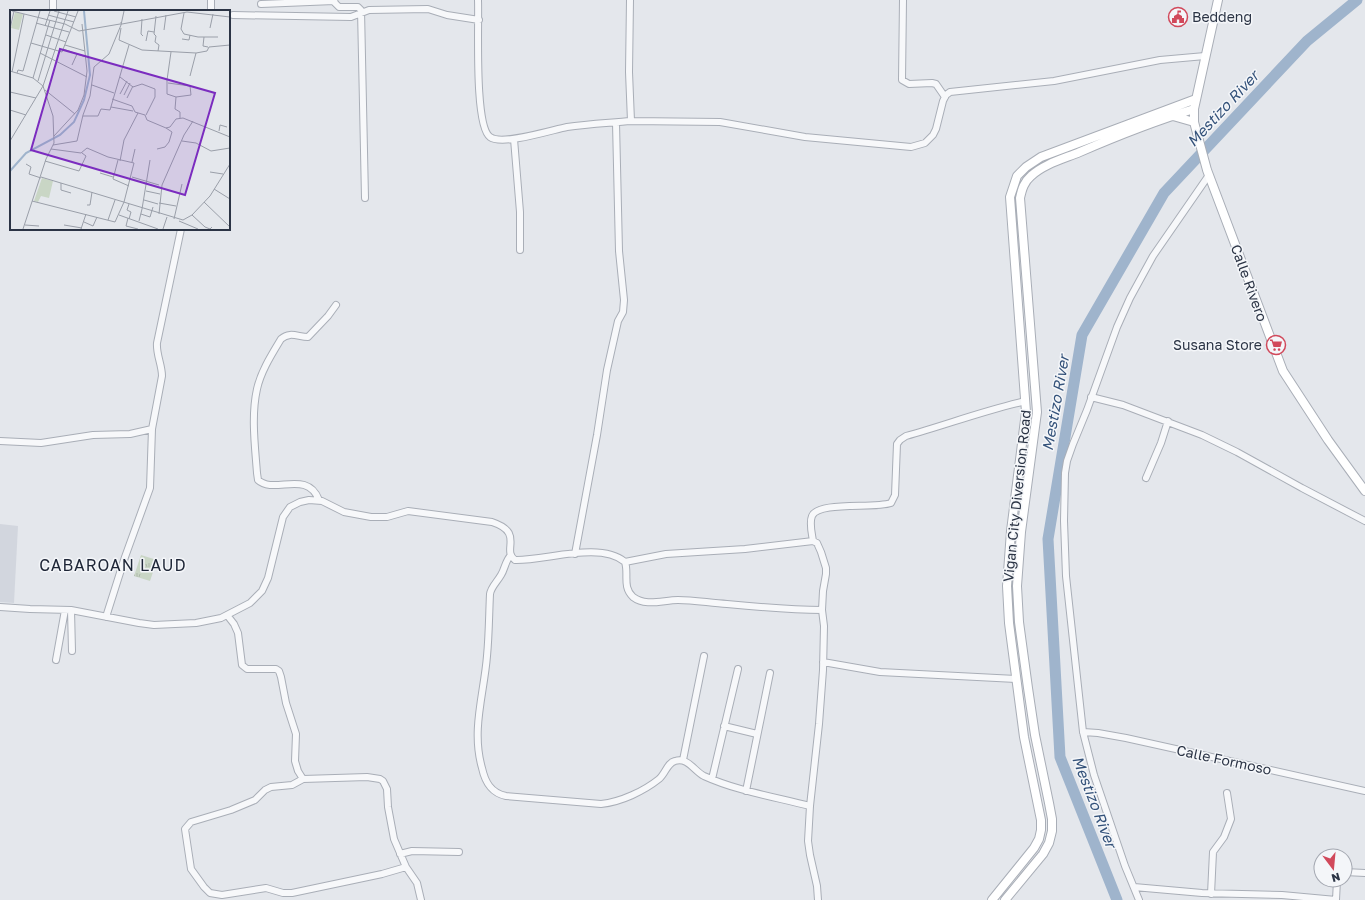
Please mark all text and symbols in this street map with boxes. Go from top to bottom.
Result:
public building icon: Beddeng [1167,6,1189,28]
place label: Beddeng [1192,8,1252,25]
inset map [10,10,230,230]
water label: Mestizo River [1183,65,1263,150]
street label: Calle Rivero [1228,242,1271,324]
supermarket icon: Susana Store [1265,334,1287,356]
place label: Susana Store [1173,336,1262,353]
water label: Mestizo River [1038,351,1073,452]
street label: Vigan City Diversion Road [999,409,1034,583]
district label: CABAROAN LAUD [39,555,187,575]
street label: Calle Formoso [1175,741,1273,778]
water label: Mestizo River [1069,753,1121,852]
north arrow [1313,848,1353,888]
text: N [1330,871,1342,885]

